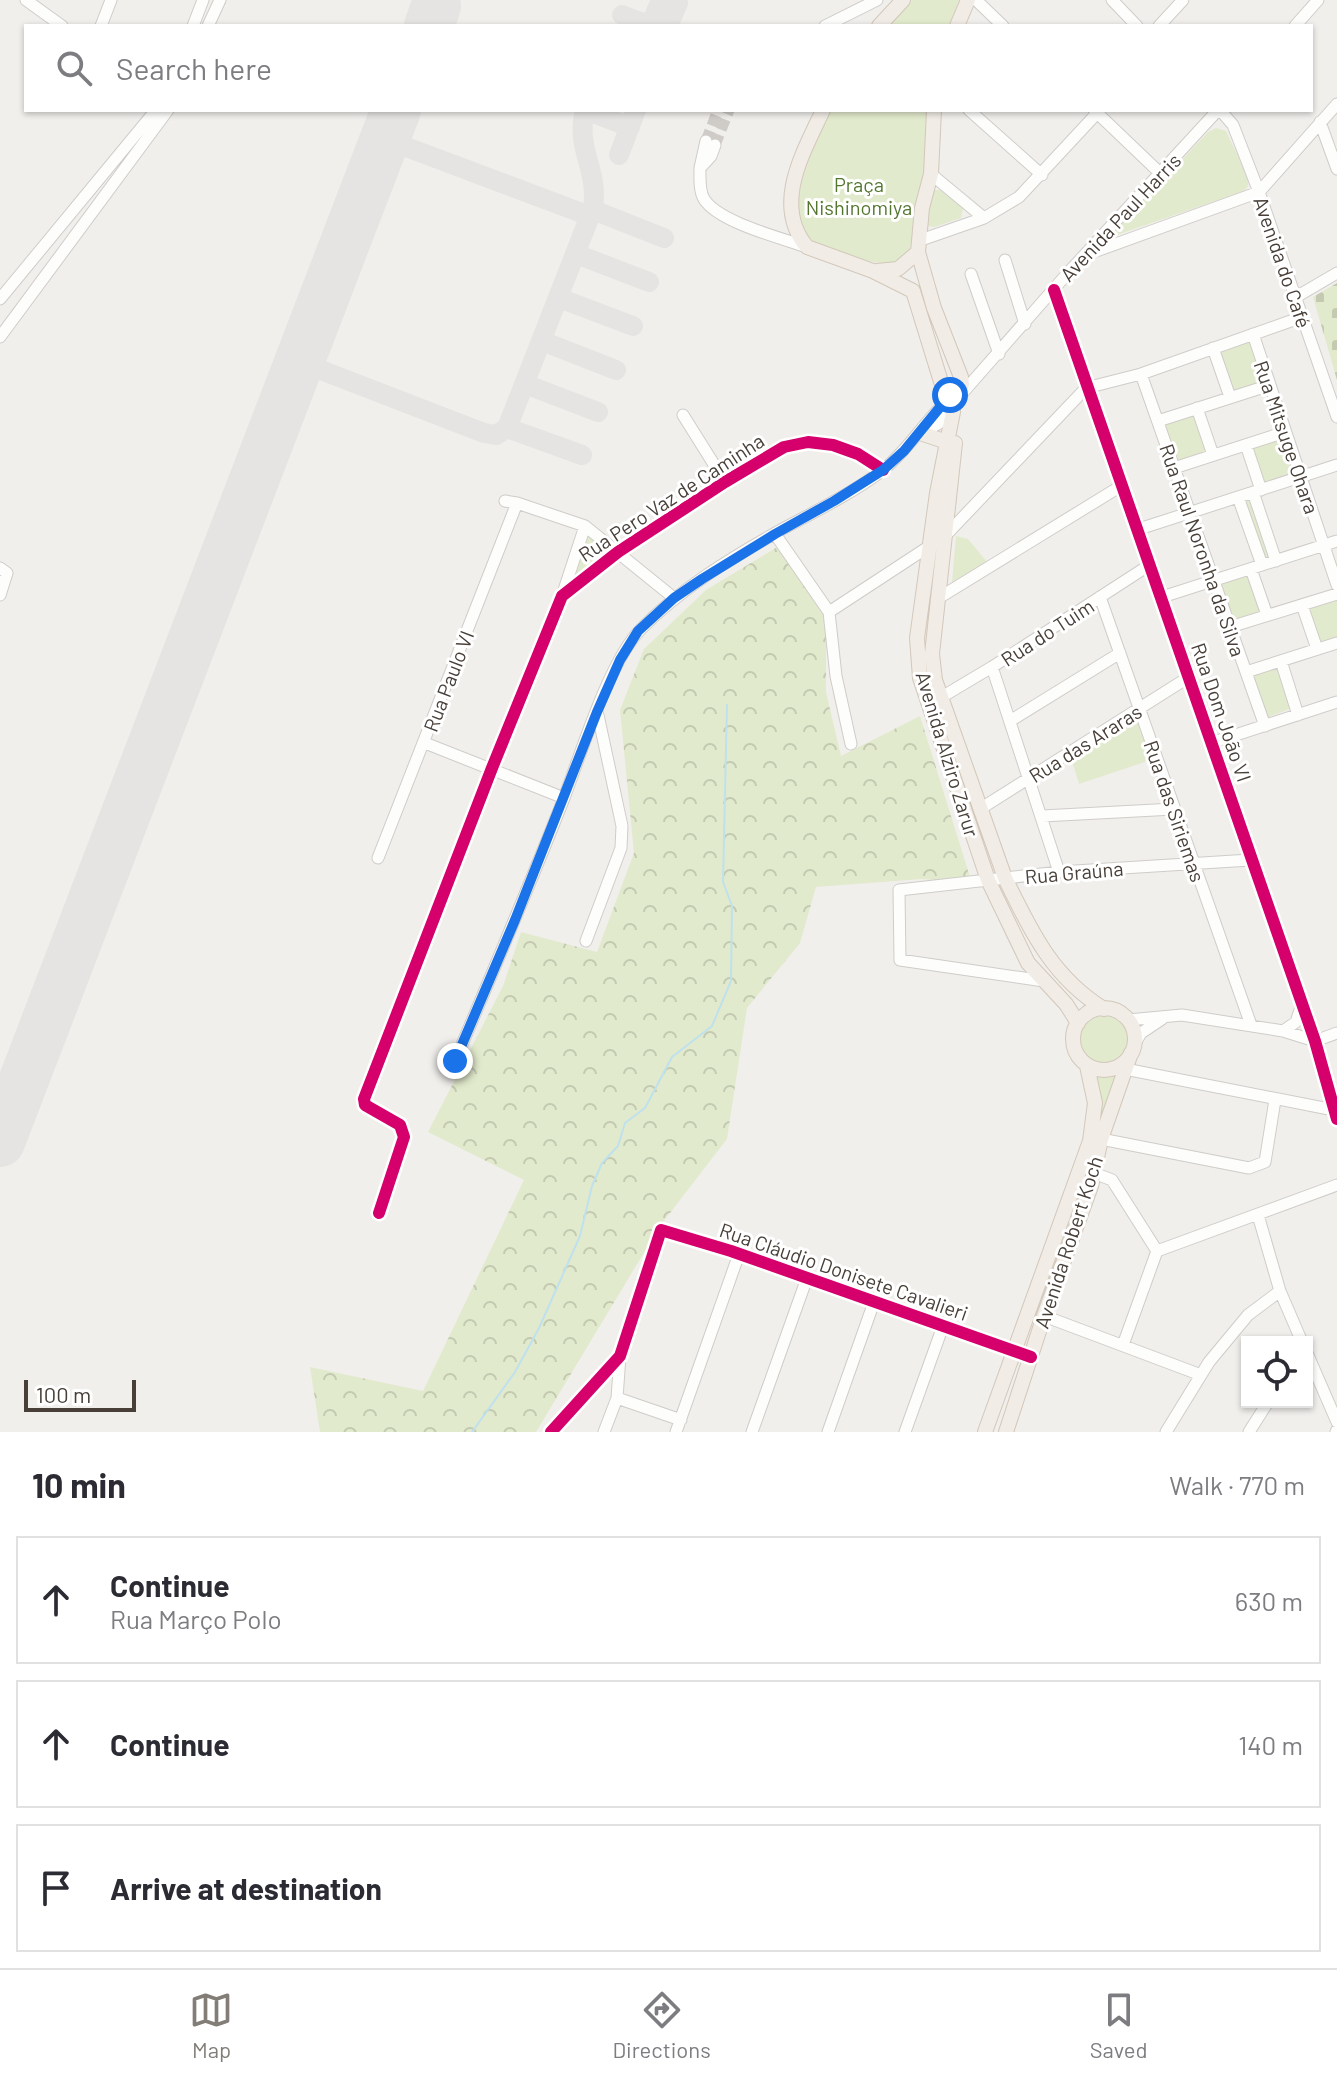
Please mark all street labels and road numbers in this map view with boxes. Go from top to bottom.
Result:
street label: Avenida Paul Harris [1055,148,1185,286]
street label: Avenida do Café [1249,193,1317,331]
street label: Rua Mitsuge Ohara [1250,357,1324,517]
street label: Rua Pero Vaz de Caminha [574,428,768,566]
street label: Rua Raul Noronha da Silva [1155,441,1251,659]
street label: Rua do Tuim [996,593,1098,671]
street label: Rua Paulo VI [418,627,478,735]
street label: Rua Dom João VI [1187,639,1257,785]
street label: Avenida Alziro Zarur [911,668,985,840]
street label: Rua das Araras [1024,699,1146,787]
street label: Rua das Siriemas [1140,737,1210,885]
street label: Rua Graúna [1024,856,1124,888]
street label: Avenida Robert Koch [1029,1153,1107,1331]
street label: Rua Cláudio Donisete Cavalieri [717,1217,971,1325]

